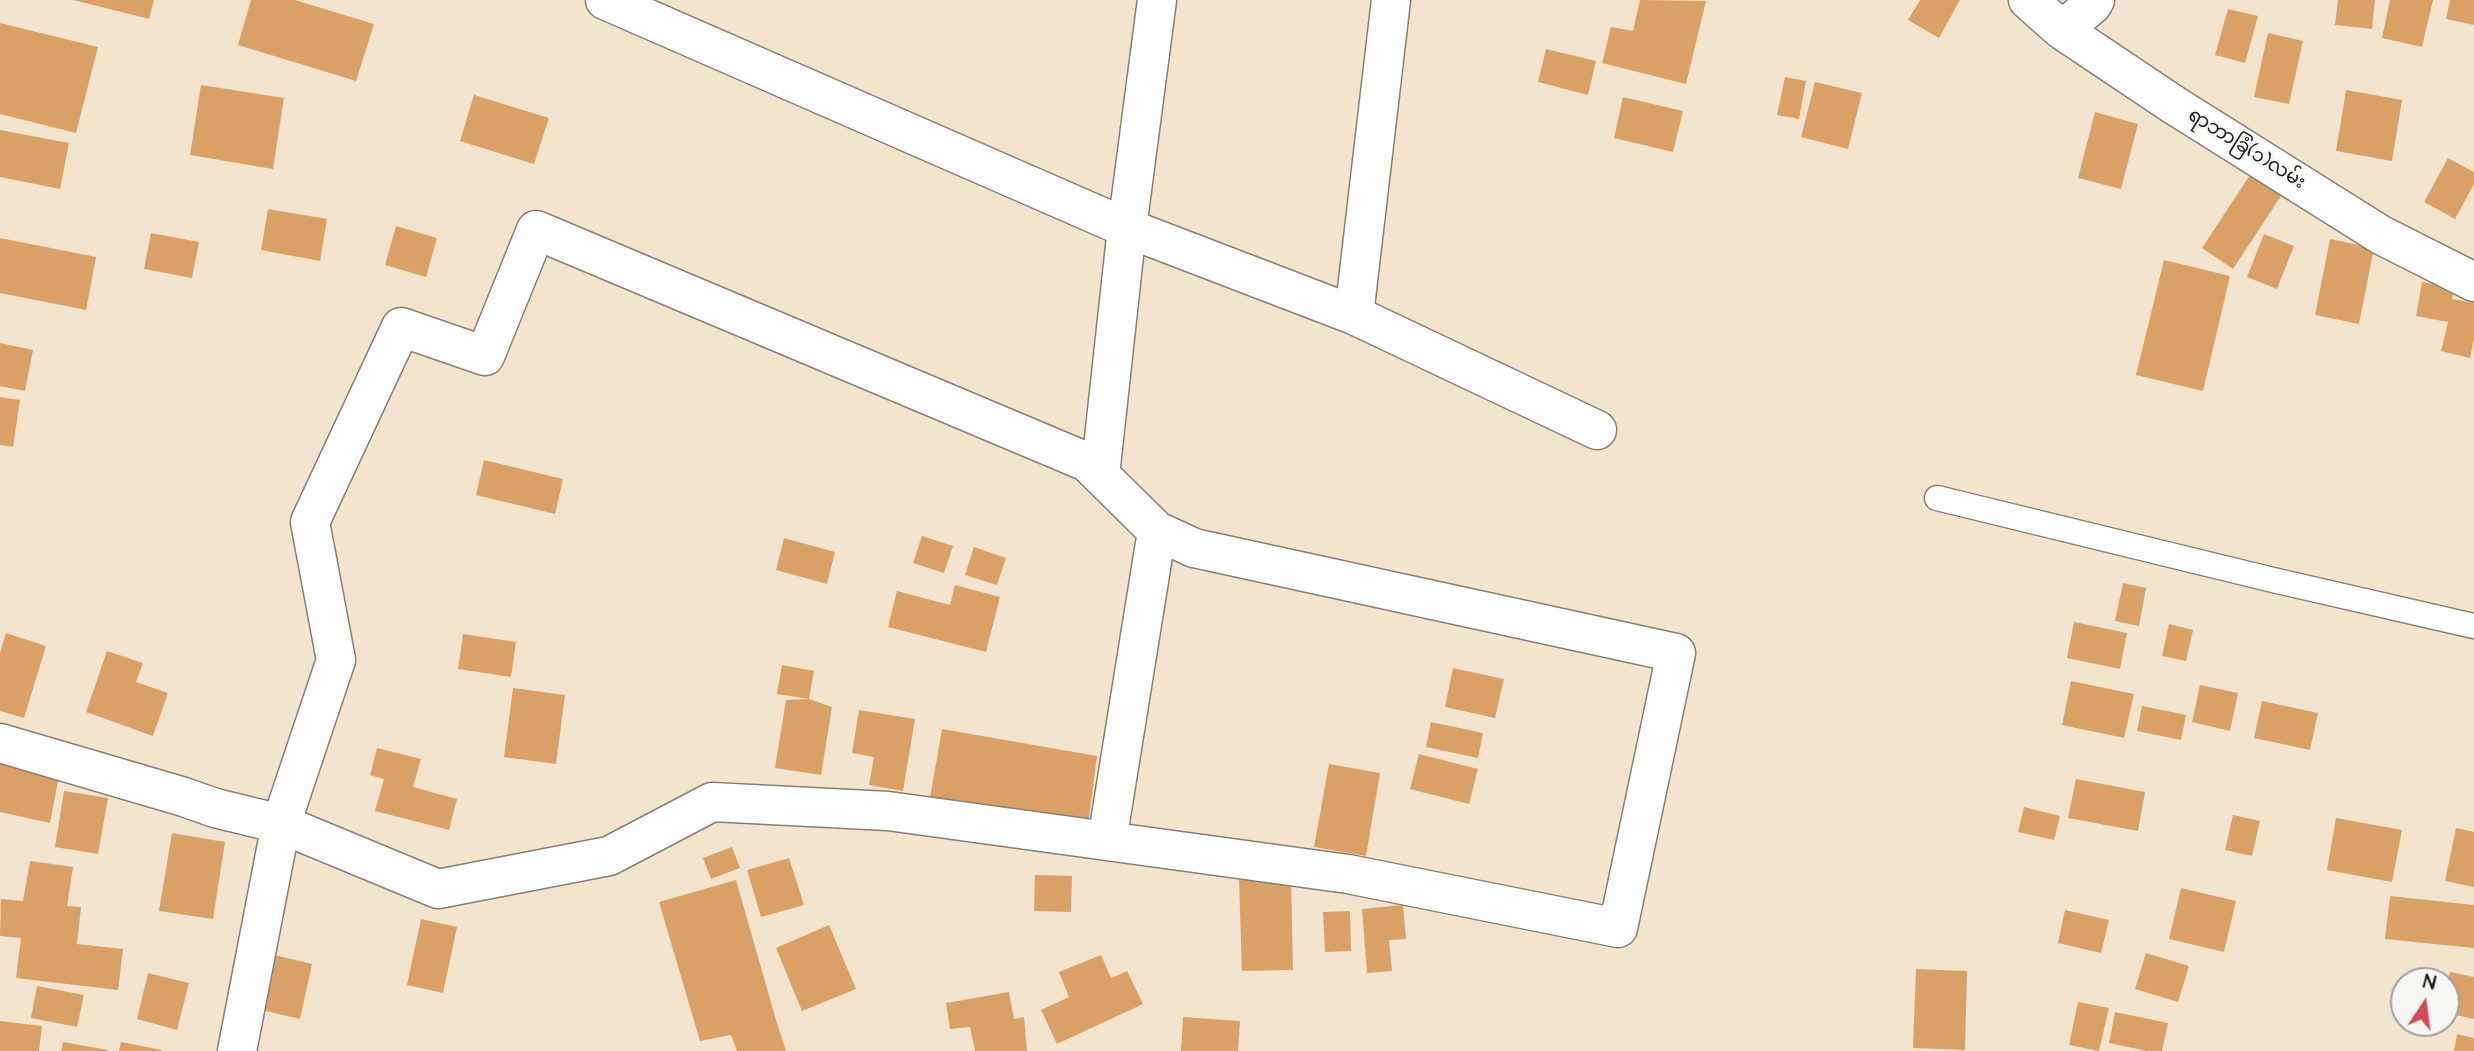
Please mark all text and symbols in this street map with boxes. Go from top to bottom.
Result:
street label: ရာဘာခြံ(၁)လမ်း [2183,105,2309,195]
north arrow [2390,967,2460,1037]
text: N [2421,969,2438,997]

